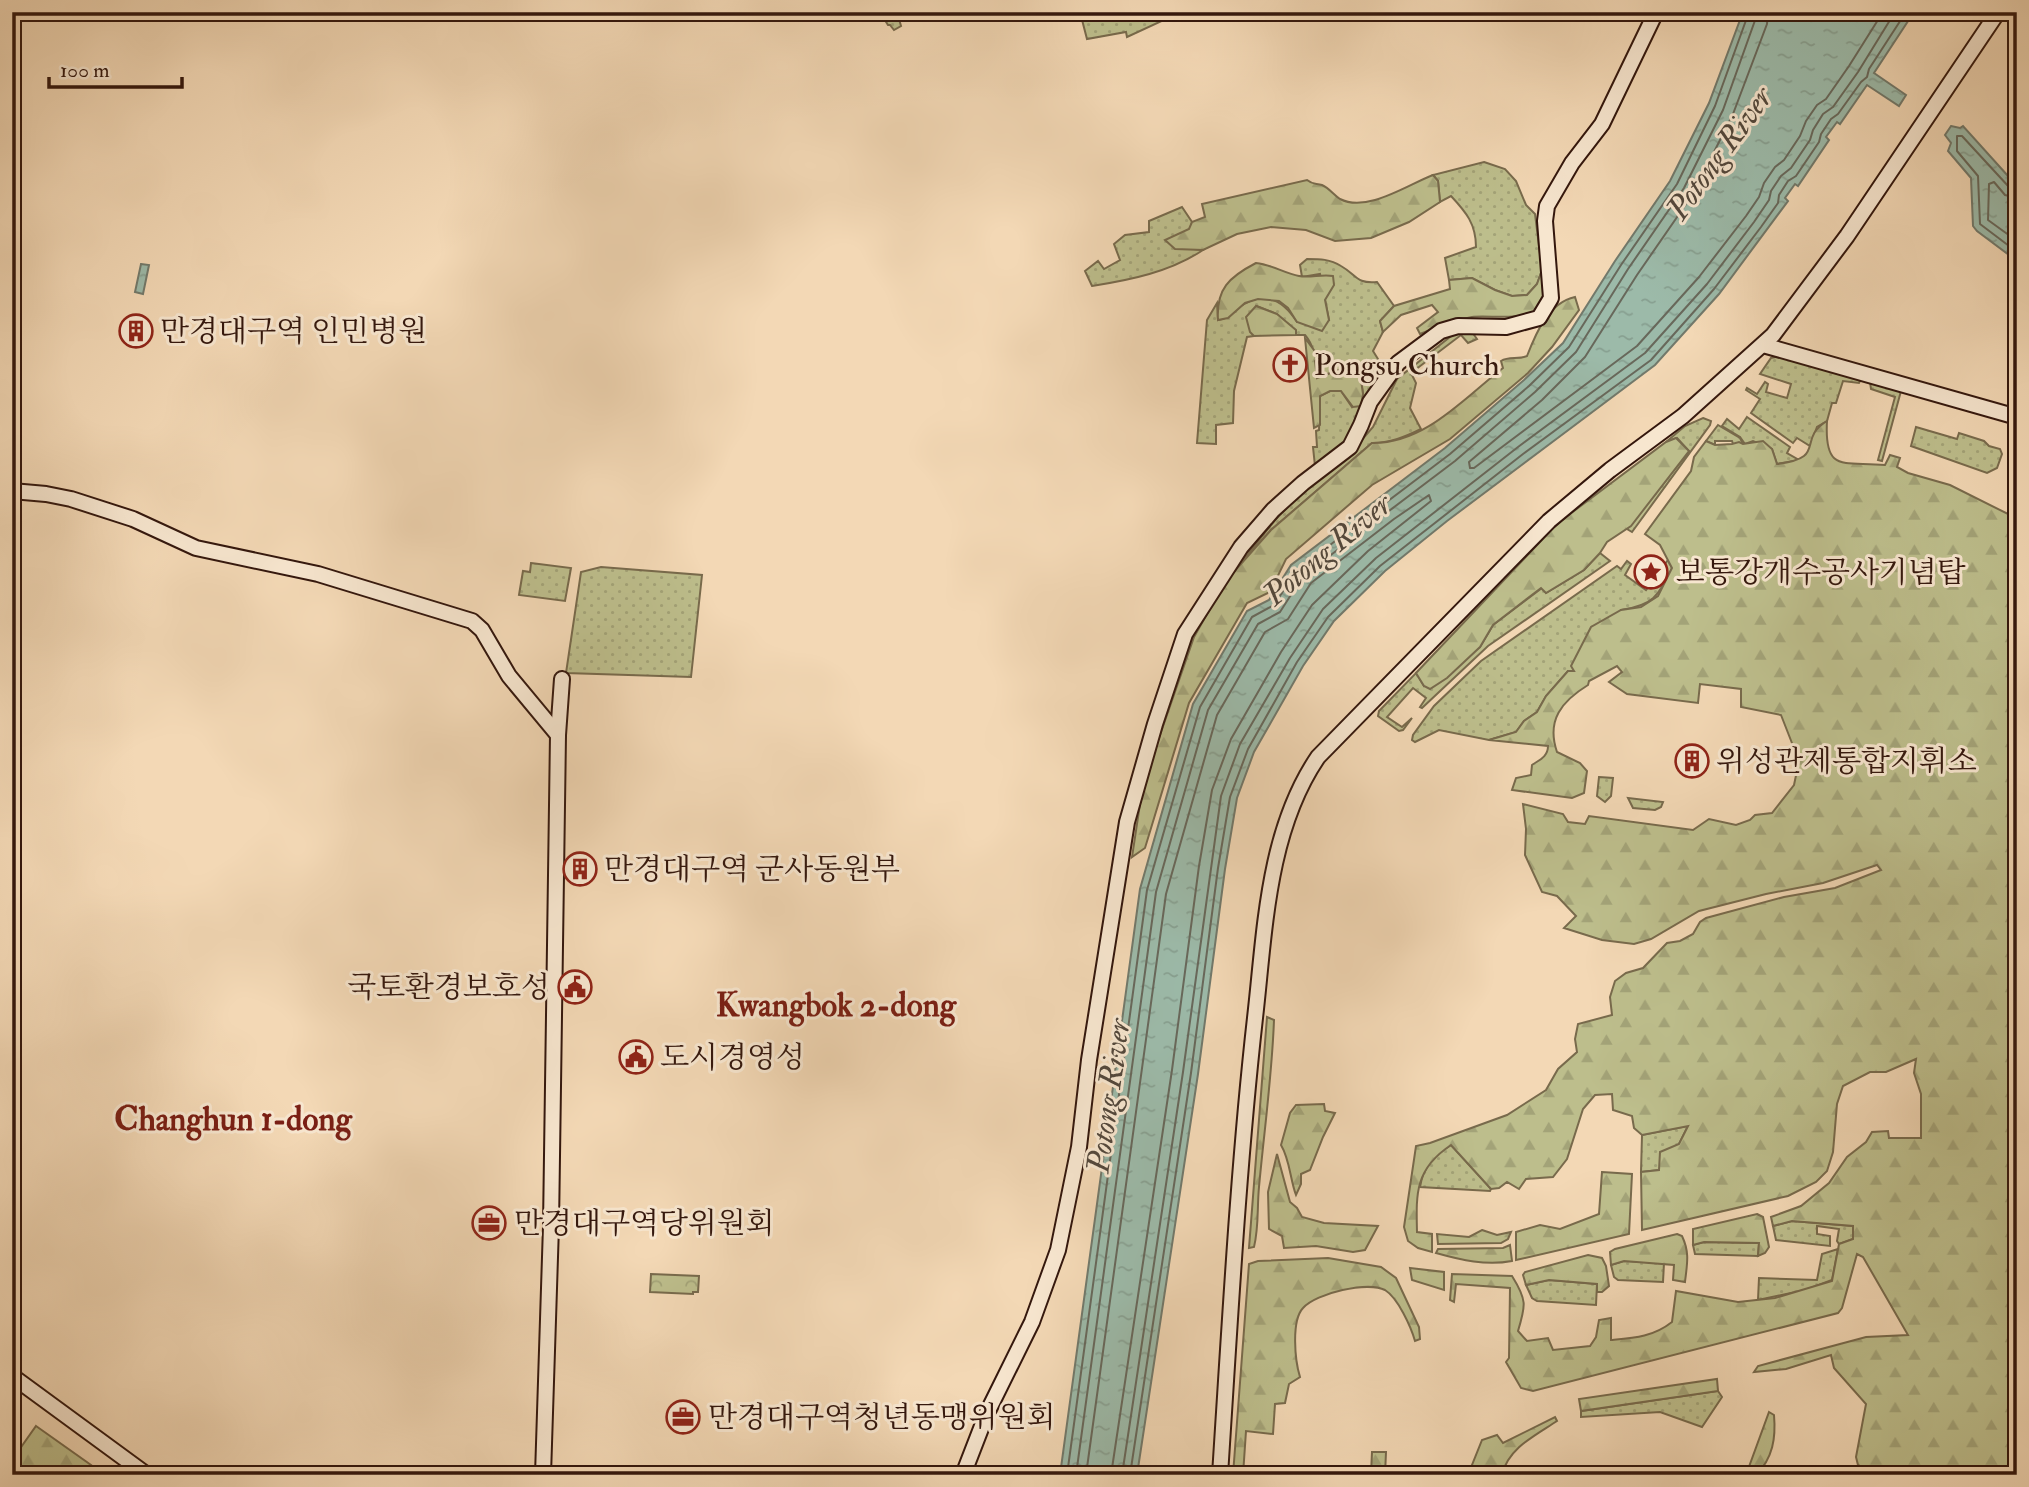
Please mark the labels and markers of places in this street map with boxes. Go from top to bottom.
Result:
building icon: 만경대구역 인민병원 [117,312,155,350]
place label: 만경대구역 인민병원 [160,313,427,350]
church icon: Pongsu Church [1271,346,1309,384]
place label: Pongsu Church [1314,347,1500,384]
place icon: 보통강개수공사기념탑 [1632,553,1670,591]
place label: 보통강개수공사기념탑 [1676,554,1966,591]
building icon: 위성관제통합지휘소 [1673,742,1711,780]
place label: 위성관제통합지휘소 [1716,743,1977,780]
building icon: 만경대구역 군사동원부 [561,850,599,888]
place label: 만경대구역 군사동원부 [604,851,900,888]
public building icon: 국토환경보호성 [556,968,594,1006]
place label: 국토환경보호성 [347,969,550,1006]
public building icon: 도시경영성 [617,1038,655,1076]
place label: 도시경영성 [660,1039,805,1076]
office icon: 만경대구역당위원회 [470,1204,508,1242]
place label: 만경대구역당위원회 [514,1205,775,1242]
office icon: 만경대구역청년동맹위원회 [664,1398,702,1436]
place label: 만경대구역청년동맹위원회 [708,1399,1056,1436]

